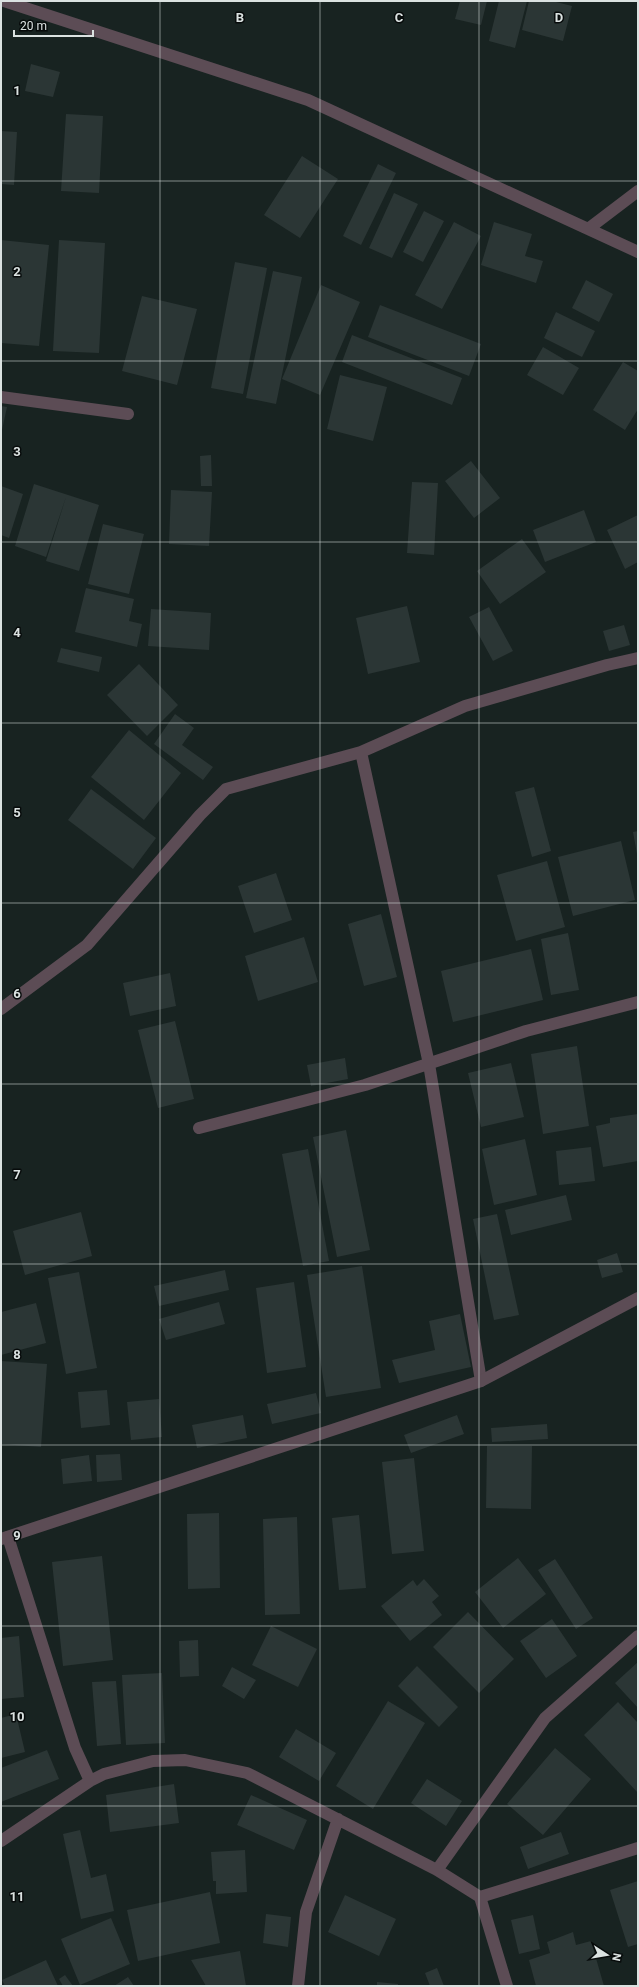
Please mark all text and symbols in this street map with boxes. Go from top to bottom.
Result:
text: B [236,10,244,25]
text: C [395,10,404,25]
text: D [555,10,563,25]
scale bar [14,12,93,38]
text: 20 m [20,19,47,33]
text: 1 [13,83,21,98]
text: 2 [13,264,21,279]
text: 3 [13,444,21,459]
text: 4 [13,625,21,640]
text: 5 [13,805,21,820]
text: 6 [13,986,21,1001]
text: 7 [13,1167,21,1182]
text: 8 [13,1347,21,1362]
text: 9 [13,1528,21,1543]
text: 10 [10,1709,24,1724]
text: 11 [10,1889,24,1904]
north arrow [587,1935,627,1975]
text: N [609,1952,623,1962]

